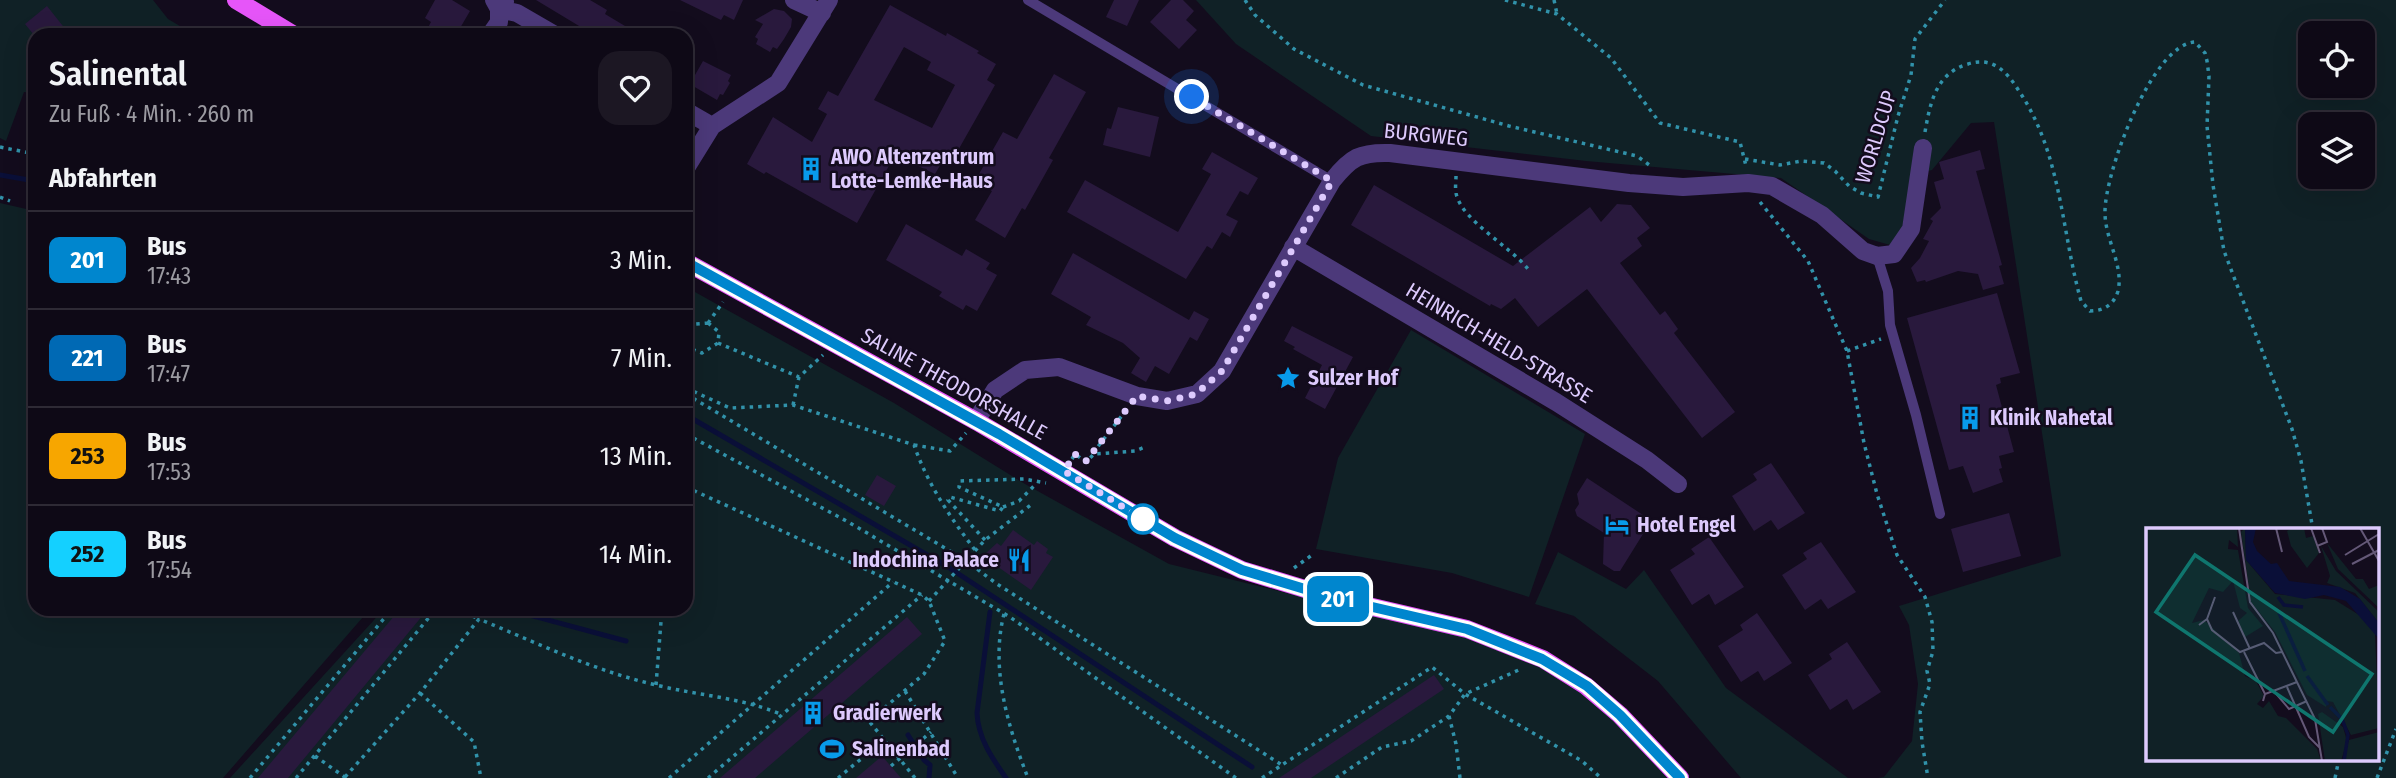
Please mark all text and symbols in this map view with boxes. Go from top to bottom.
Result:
map controls [2298,21,2375,189]
button: locate [2298,21,2375,98]
button: heart [598,51,672,125]
text: Salinental [49,54,187,94]
your location [1174,79,1209,114]
street label: WORLDCUP [1850,87,1902,187]
text: Zu Fuß · 4 Min. · 260 m [49,100,254,128]
button: layers [2298,112,2375,189]
street label: BURGWEG [1383,118,1469,152]
place label: AWO Altenzentrum Lotte-Lemke-Haus [830,144,994,194]
building icon: AWO Altenzentrum Lotte-Lemke-Haus [797,155,825,183]
text: Abfahrten [49,163,157,194]
text: Bus [147,231,186,262]
text: 3 Min. [610,245,672,276]
text: 201 [71,246,104,274]
text: 17:43 [147,262,191,290]
street label: HEINRICH-HELD-STRASSE [1401,277,1597,409]
street label: SALINE THEODORSHALLE [857,322,1052,446]
text: Bus [147,329,186,360]
text: 7 Min. [611,343,672,374]
text: 221 [72,344,103,372]
text: 17:47 [147,360,190,388]
place icon: Sulzer Hof [1274,364,1302,392]
place label: Sulzer Hof [1308,365,1400,391]
building icon: Klinik Nahetal [1956,404,1984,432]
place label: Klinik Nahetal [1990,405,2113,431]
text: Bus [147,427,186,458]
text: 13 Min. [600,441,672,472]
text: 253 [70,442,105,470]
text: 17:53 [147,458,191,486]
unlabelled marker [1128,504,1158,534]
hotel icon: Hotel Engel [1603,511,1631,539]
place label: Hotel Engel [1637,512,1736,538]
text: Bus [147,525,186,556]
inset map [2146,528,2378,760]
text: 14 Min. [599,539,672,570]
text: 252 [71,540,104,568]
restaurant icon: Indochina Palace [1005,546,1033,574]
place label: Indochina Palace [852,547,999,573]
text: 17:54 [147,556,192,584]
line badge: 201 [1298,576,1378,622]
text: 201 [1321,585,1355,613]
building icon: Gradierwerk [799,699,827,727]
place label: Gradierwerk [833,700,942,726]
sports icon: Salinenbad [818,735,846,763]
place label: Salinenbad [852,736,950,762]

